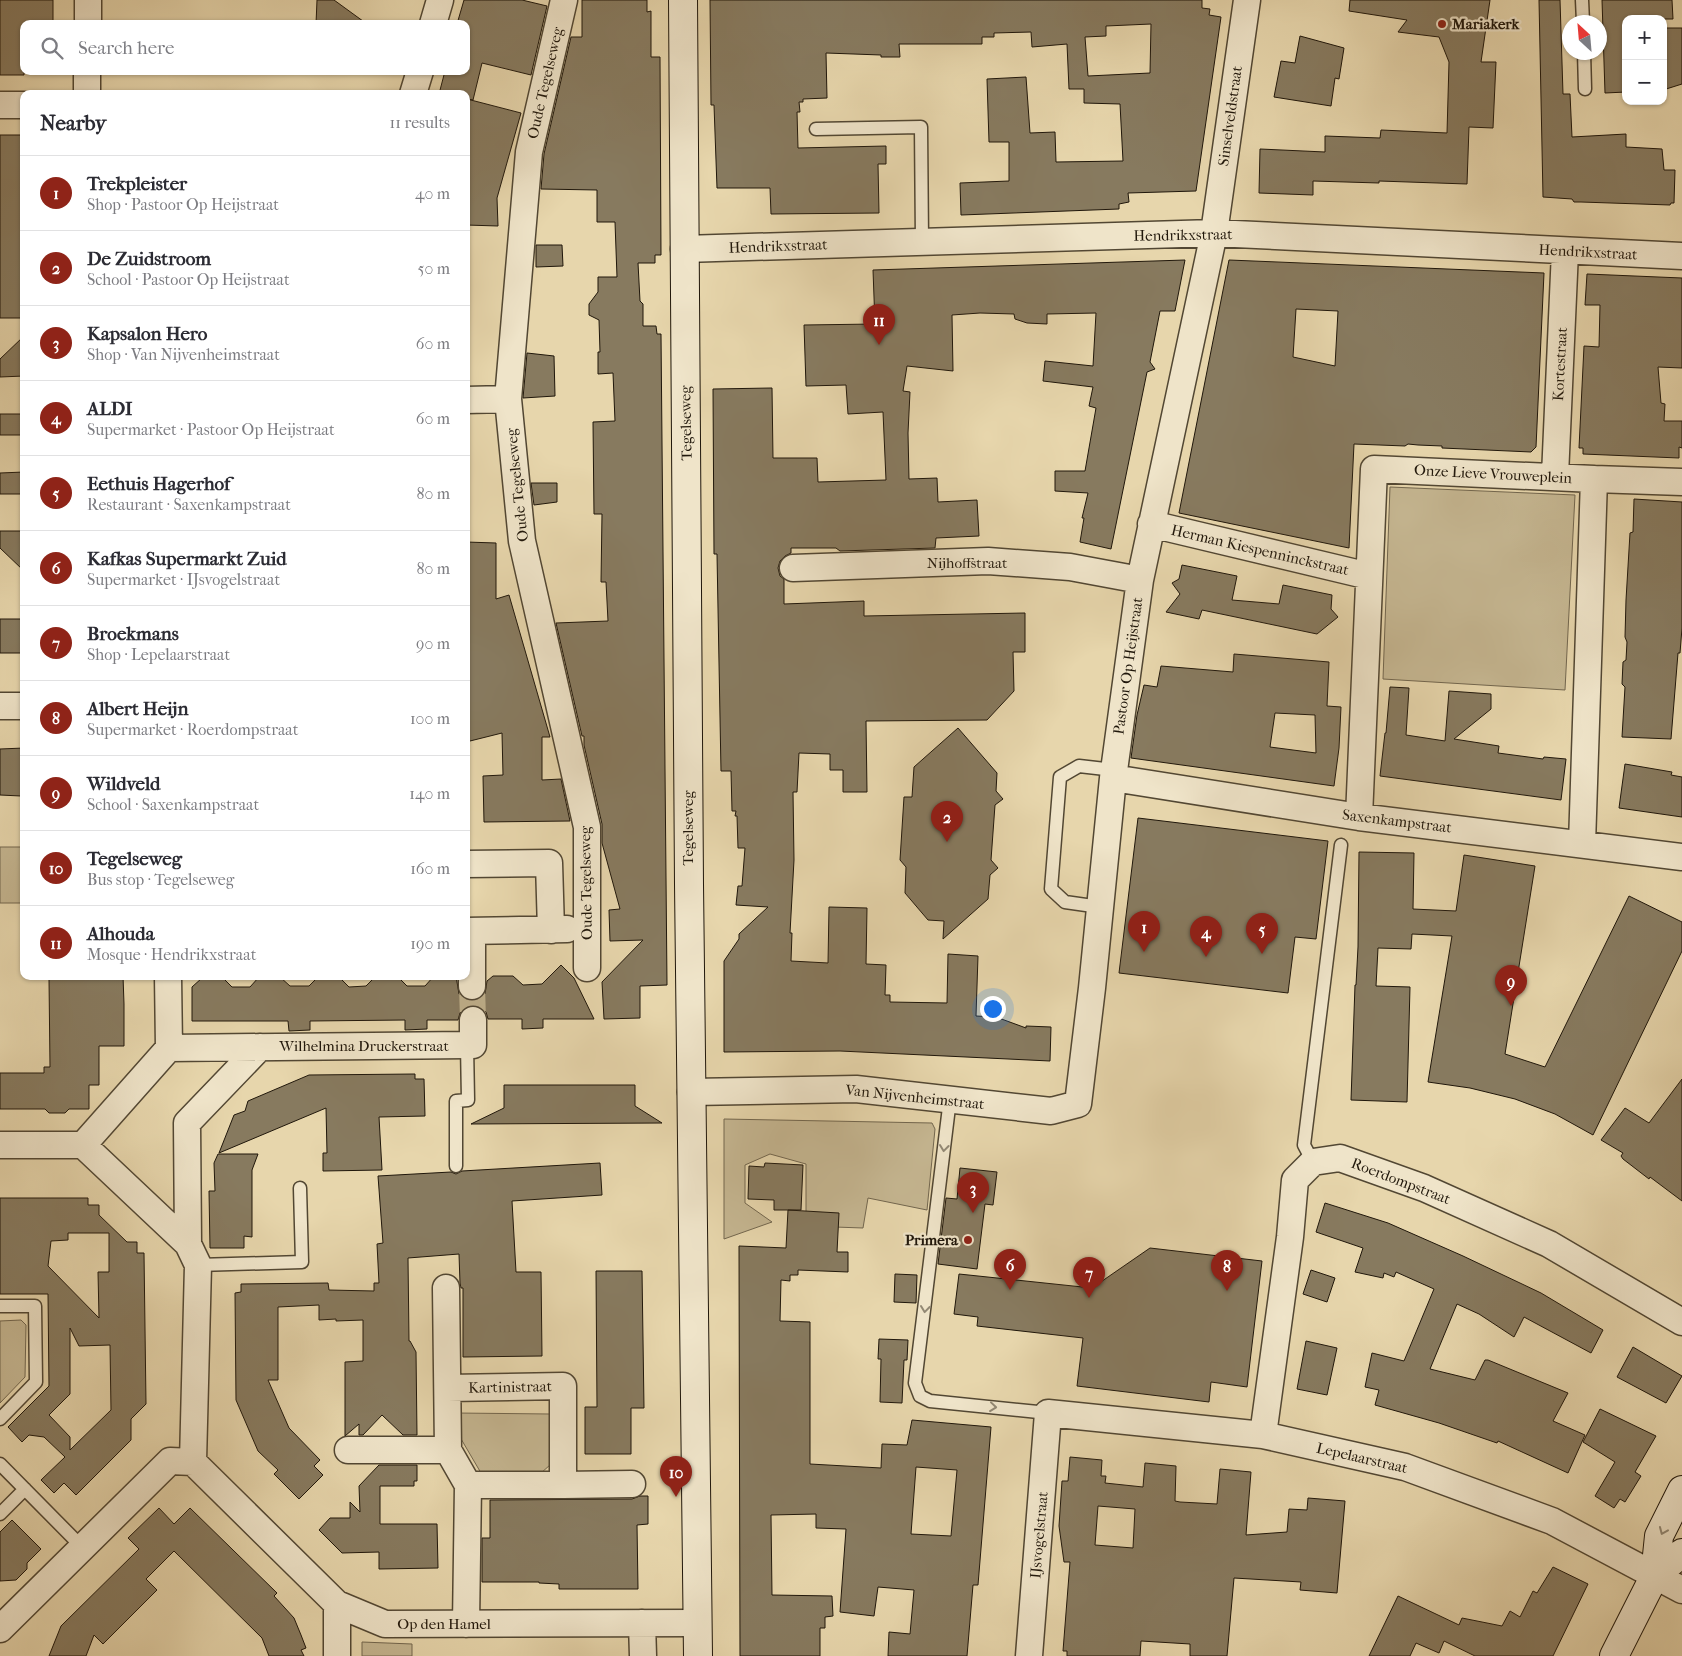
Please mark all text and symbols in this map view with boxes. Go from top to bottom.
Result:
place label: Mariakerk [1451,15,1521,33]
north arrow [1562,15,1607,60]
map controls [1622,15,1667,105]
button: + [1622,15,1667,60]
marker: Mariakerk [1436,18,1448,30]
search box [20,20,470,75]
street label: Oude Tegelseweg [523,24,567,141]
icon: search [38,34,66,62]
text: Search here [78,37,174,59]
button: − [1622,60,1667,105]
street label: Sinselveldstraat [1214,64,1246,167]
text: Nearby [40,111,106,135]
text: 11 results [390,113,450,132]
text: Trekpleister [87,173,187,195]
text: 1 [53,184,59,203]
text: 40 m [415,184,450,203]
text: Shop · Pastoor Op Heijstraat [87,195,279,214]
street label: Hendrikxstraat [1133,225,1233,245]
street label: Hendrikxstraat [728,235,828,257]
street label: Hendrikxstraat [1538,240,1639,264]
text: De Zuidstroom [87,248,211,270]
text: 2 [52,259,60,278]
text: 50 m [418,259,450,278]
text: School · Pastoor Op Heijstraat [87,270,290,289]
pin: 11 [863,304,895,345]
text: Kapsalon Hero [87,323,207,345]
street label: Kortestraat [1549,326,1571,401]
text: 3 [53,334,59,353]
text: 60 m [416,334,450,353]
text: Shop · Van Nijvenheimstraat [87,345,280,364]
street label: Tegelseweg [676,384,696,461]
text: ALDI [87,398,132,420]
text: 4 [51,409,61,428]
text: 60 m [416,409,450,428]
text: Supermarket · Pastoor Op Heijstraat [87,420,335,439]
street label: Oude Tegelseweg [502,426,532,543]
street label: Onze Lieve Vrouweplein [1413,461,1573,487]
text: Eethuis Hagerhof [87,473,230,495]
text: 5 [53,484,59,503]
text: 80 m [416,484,450,503]
text: Restaurant · Saxenkampstraat [87,495,291,514]
street label: Herman Kiespenninckstraat [1169,521,1351,579]
text: Kafkas Supermarkt Zuid [87,548,286,570]
street label: Nijhoffstraat [927,554,1008,572]
text: 6 [52,559,60,578]
text: 80 m [416,559,450,578]
text: Supermarket · IJsvogelstraat [87,570,280,589]
street label: Pastoor Op Heijstraat [1109,595,1147,736]
text: Broekmans [87,623,179,645]
text: 7 [52,634,60,653]
text: 90 m [416,634,450,653]
text: Shop · Lepelaarstraat [87,645,230,664]
text: Albert Heijn [87,698,189,720]
text: 8 [52,709,60,728]
text: 100 m [410,709,450,728]
text: Supermarket · Roerdompstraat [87,720,298,739]
text: Wildveld [87,773,160,795]
text: 9 [52,784,60,803]
text: 140 m [409,784,450,803]
street label: Tegelseweg [679,790,697,865]
text: School · Saxenkampstraat [87,795,259,814]
pin: 2 [931,801,963,842]
street label: Saxenkampstraat [1341,805,1453,837]
street label: Oude Tegelseweg [576,825,596,940]
text: Tegelseweg [87,848,182,870]
text: 10 [49,859,63,878]
text: 160 m [410,859,450,878]
text: Bus stop · Tegelseweg [87,870,234,889]
pin: 1 [1128,911,1160,952]
pin: 5 [1246,913,1278,954]
pin: 4 [1190,916,1222,957]
text: Alhouda [87,923,154,945]
text: 11 [50,934,62,953]
text: 190 m [410,934,450,953]
text: Mosque · Hendrikxstraat [87,945,256,964]
pin: 9 [1495,965,1527,1006]
your location [980,996,1006,1022]
street label: Wilhelmina Druckerstraat [278,1037,449,1055]
street label: Van Nijvenheimstraat [844,1081,986,1113]
one-way arrow [939,1144,950,1152]
street label: Roerdompstraat [1349,1154,1454,1208]
pin: 3 [957,1172,989,1213]
place label: Primera [905,1231,959,1249]
marker: Primera [962,1234,974,1246]
pin: 6 [994,1249,1026,1290]
pin: 8 [1211,1250,1243,1291]
pin: 7 [1073,1257,1105,1298]
one-way arrow [920,1305,930,1313]
street label: Kartinistraat [468,1377,553,1397]
one-way arrow [989,1402,997,1413]
street label: Lepelaarstraat [1315,1439,1410,1477]
pin: 10 [660,1456,692,1497]
street label: IJsvogelstraat [1026,1490,1052,1579]
one-way arrow [1658,1526,1669,1535]
street label: Op den Hamel [397,1615,491,1633]

